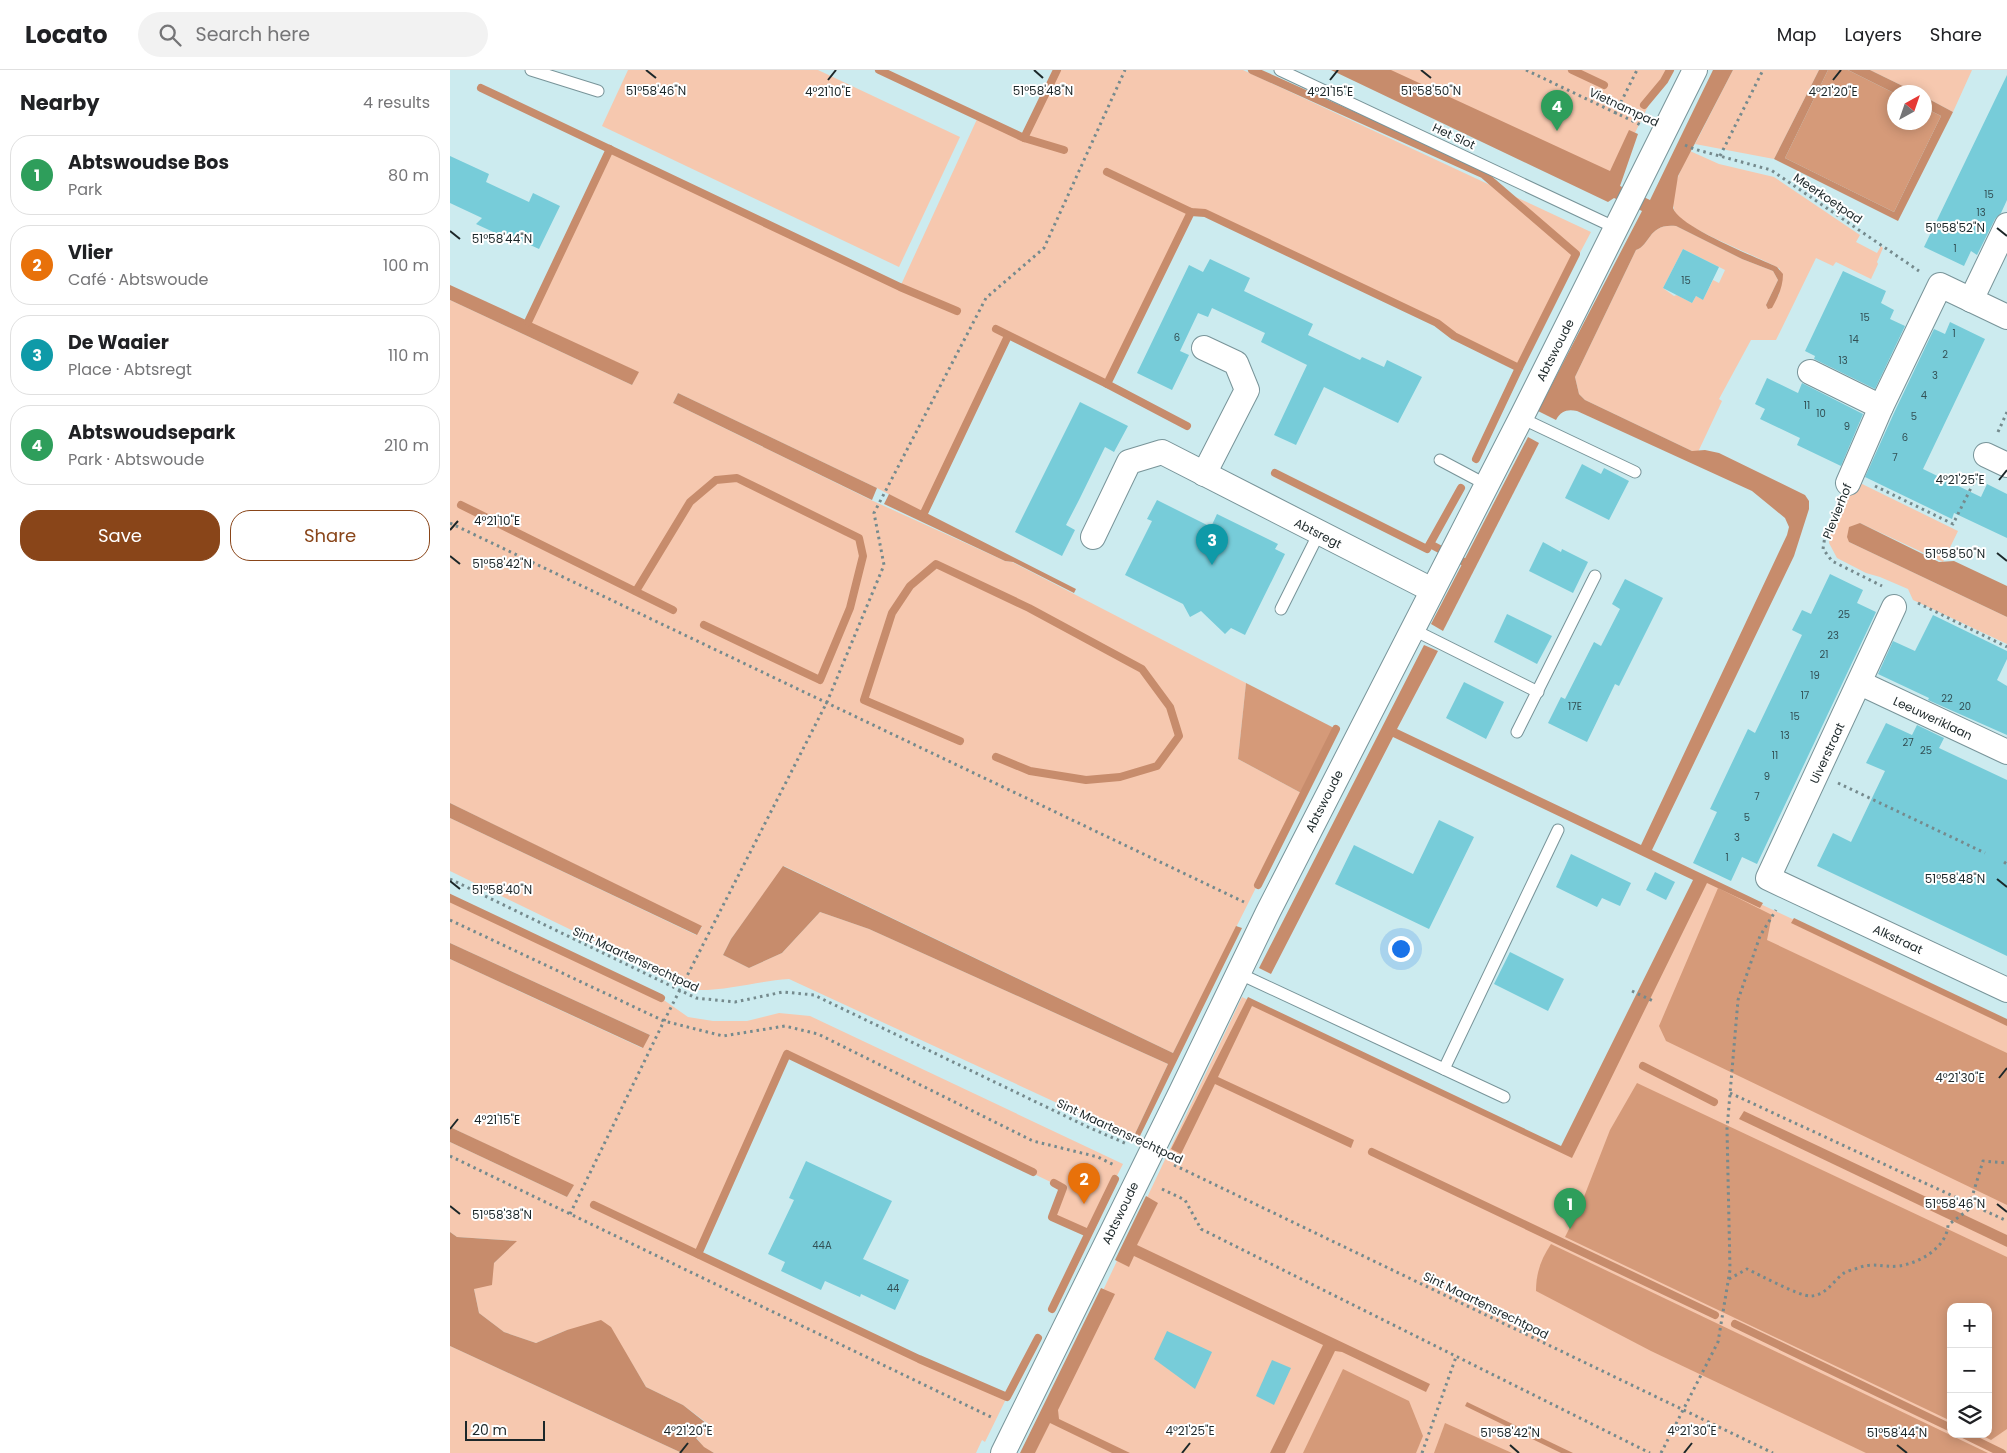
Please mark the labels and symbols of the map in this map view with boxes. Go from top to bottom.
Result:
text: 51°58'46"N [626,82,686,99]
text: 51°58'48"N [1013,82,1073,99]
text: 51°58'50"N [1401,82,1461,99]
text: 4°21'10"E [805,83,851,100]
text: 4°21'15"E [1307,83,1353,100]
street label: Vietnampad [1586,83,1662,131]
text: 4°21'20"E [1808,83,1858,100]
north arrow [1887,85,1932,130]
pin: 4 [1541,90,1573,131]
street label: Het Slot [1430,119,1478,153]
street label: Meerkoetpad [1790,169,1866,227]
house number: 15 [1984,187,1994,202]
house number: 13 [1976,205,1986,220]
text: 51°58'52"N [1925,219,1985,236]
text: 51°58'44"N [472,230,532,247]
house number: 1 [1953,241,1957,256]
house number: 15 [1681,273,1691,288]
house number: 15 [1860,310,1870,325]
street label: Abtswoude [1532,316,1578,384]
house number: 1 [1952,326,1956,341]
house number: 6 [1174,330,1180,345]
house number: 14 [1849,332,1859,347]
house number: 2 [1942,347,1948,362]
house number: 13 [1838,353,1848,368]
house number: 3 [1932,368,1938,383]
house number: 4 [1921,388,1927,403]
house number: 11 [1804,398,1810,413]
house number: 10 [1816,406,1826,421]
house number: 5 [1911,409,1917,424]
house number: 9 [1844,419,1850,434]
house number: 6 [1902,430,1908,445]
house number: 7 [1892,450,1898,465]
text: 4°21'25"E [1935,471,1985,488]
street label: Plevierhof [1818,481,1856,541]
text: 4°21'10"E [474,512,520,529]
street label: Abtsregt [1291,514,1345,552]
pin: 3 [1196,524,1228,565]
text: 51°58'50"N [1925,545,1985,562]
text: 51°58'42"N [472,555,532,572]
house number: 25 [1838,607,1850,622]
house number: 23 [1827,628,1839,643]
house number: 21 [1820,647,1828,662]
house number: 19 [1810,668,1820,683]
house number: 17 [1801,688,1810,703]
house number: 22 [1941,691,1953,706]
street label: Leeuweriklaan [1891,692,1975,744]
house number: 17E [1568,699,1582,714]
house number: 20 [1959,699,1971,714]
house number: 15 [1790,709,1800,724]
street label: Uiverstraat [1805,720,1849,786]
house number: 13 [1780,728,1790,743]
house number: 27 [1902,735,1914,750]
house number: 25 [1920,743,1932,758]
house number: 11 [1772,748,1778,763]
street label: Abtswoude [1301,767,1347,835]
house number: 9 [1764,769,1770,784]
house number: 7 [1754,789,1760,804]
house number: 5 [1744,810,1750,825]
house number: 3 [1734,830,1740,845]
house number: 1 [1725,850,1729,865]
text: 51°58'48"N [1925,870,1985,887]
text: 51°58'40"N [472,881,532,898]
street label: Alkstraat [1870,920,1926,958]
street label: Sint Maartensrechtpad [570,922,702,996]
your location [1388,936,1414,962]
text: 4°21'30"E [1935,1069,1985,1086]
street label: Sint Maartensrechtpad [1054,1094,1186,1168]
text: 4°21'15"E [474,1111,520,1128]
pin: 2 [1068,1163,1100,1204]
street label: Abtswoude [1098,1179,1142,1247]
pin: 1 [1554,1188,1586,1229]
text: 51°58'46"N [1925,1195,1985,1212]
text: 51°58'38"N [472,1206,532,1223]
house number: 44A [812,1238,832,1253]
street label: Sint Maartensrechtpad [1420,1267,1552,1343]
house number: 44 [887,1281,899,1296]
scale bar [465,1418,545,1441]
text: 4°21'20"E [663,1422,713,1439]
text: 4°21'25"E [1165,1422,1215,1439]
text: 4°21'30"E [1667,1422,1717,1439]
text: 51°58'42"N [1480,1424,1540,1441]
text: 51°58'44"N [1867,1424,1927,1441]

